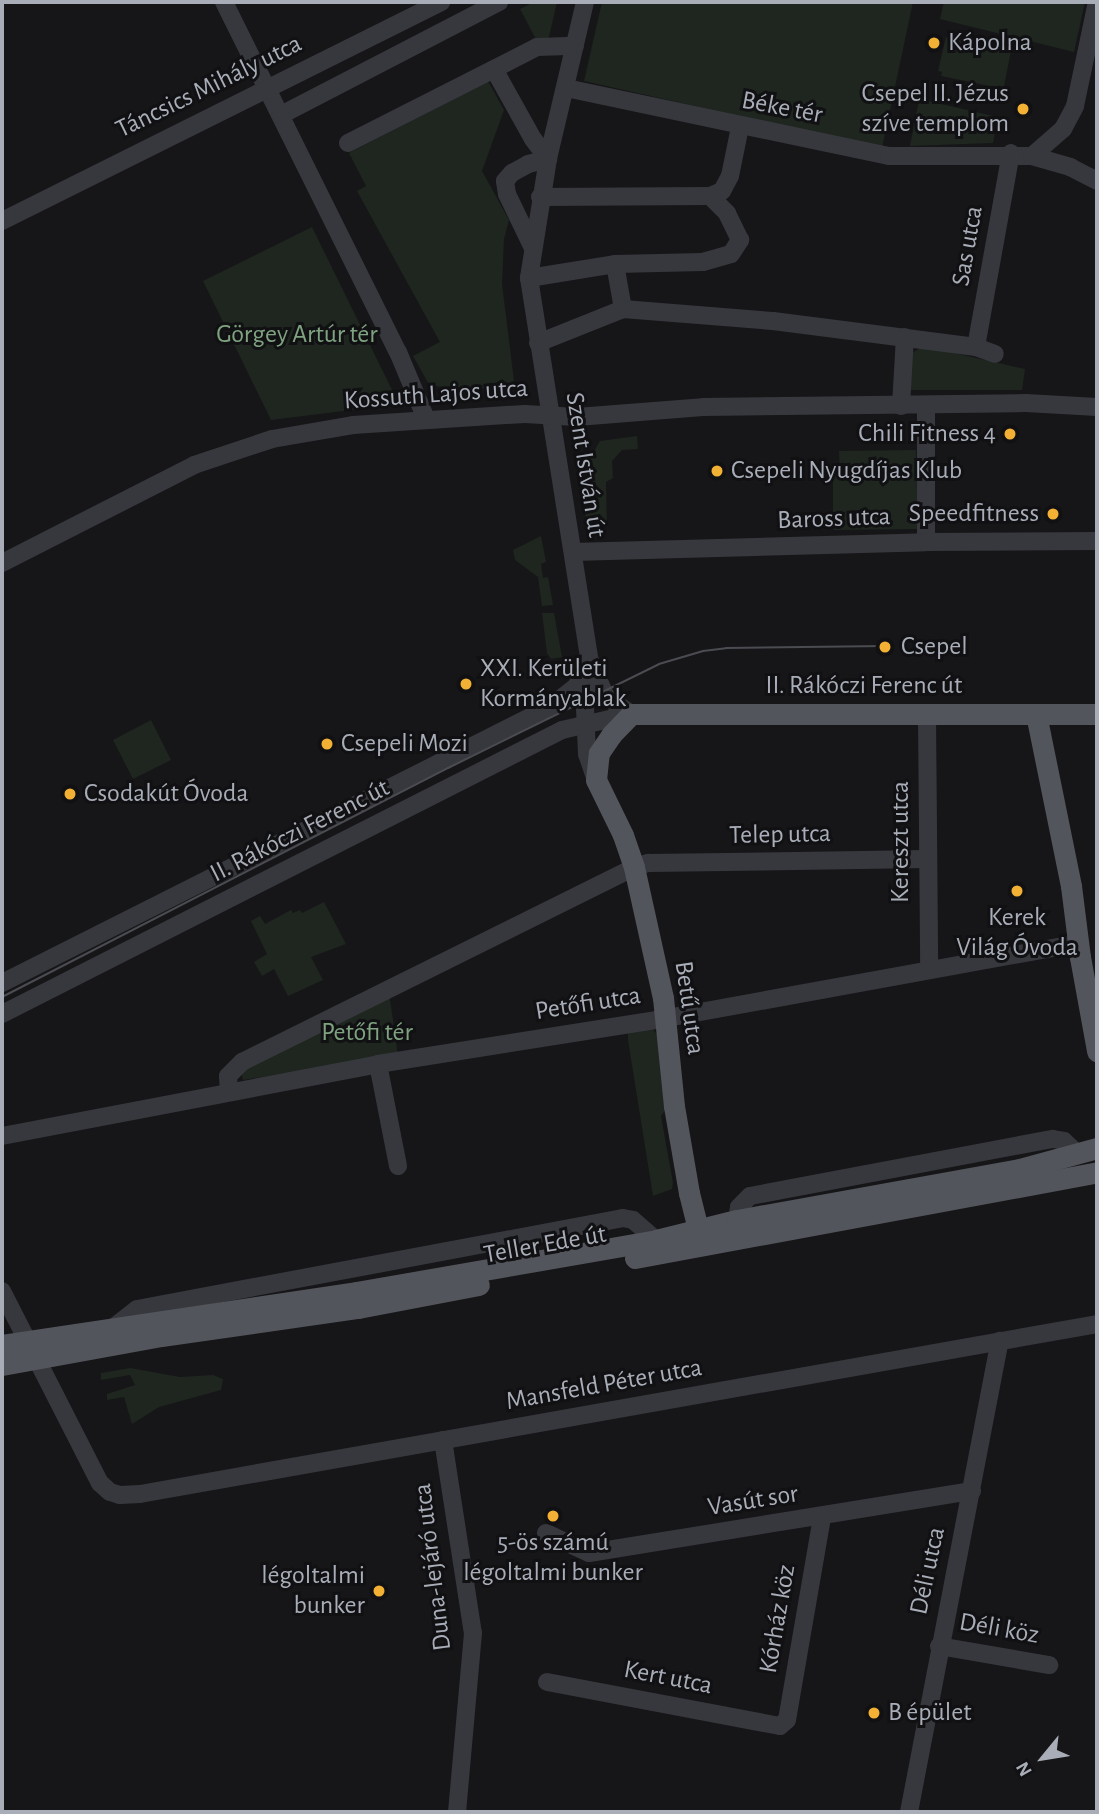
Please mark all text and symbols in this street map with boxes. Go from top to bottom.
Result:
place label: Kápolna [948,27,1032,59]
street label: Táncsics Mihály utca [111,28,307,146]
marker: Kápolna [926,35,942,51]
place label: Csepel II. Jézus szíve templom [861,78,1009,140]
street label: Béke tér [739,85,825,131]
marker: Csepel II. Jézus szíve templom [1015,101,1031,117]
street label: Sas utca [946,204,990,288]
park label: Görgey Artúr tér [216,319,378,351]
street label: Kossuth Lajos utca [343,373,529,417]
street label: Szent István út [558,390,612,540]
place label: Chili Fitness 4 [858,418,996,450]
marker: Chili Fitness 4 [1002,426,1018,442]
place label: Csepeli Nyugdíjas Klub [731,455,962,487]
marker: Csepeli Nyugdíjas Klub [709,463,725,479]
place label: Speedfitness [909,498,1039,530]
street label: Baross utca [777,501,891,537]
marker: Speedfitness [1045,506,1061,522]
place label: Csepel [901,631,968,663]
marker: Csepel [875,637,895,657]
place label: XXI. Kerületi Kormányablak [480,653,626,714]
street label: II. Rákóczi Ferenc út [766,670,962,702]
marker: XXI. Kerületi Kormányablak [458,676,474,692]
place label: Csepeli Mozi [341,728,468,760]
marker: Csepeli Mozi [319,736,335,752]
street label: II. Rákóczi Ferenc út [205,772,395,890]
place label: Csodakút Óvoda [84,778,248,810]
street label: Kereszt utca [885,781,917,903]
marker: Csodakút Óvoda [62,786,78,802]
street label: Telep utca [729,819,831,851]
marker: Kerek Világ Óvoda [1009,883,1025,899]
place label: Kerek Világ Óvoda [956,902,1078,964]
street label: Betű utca [667,959,711,1057]
street label: Petőfi utca [533,980,643,1028]
park label: Petőfi tér [321,1017,413,1049]
street label: Teller Ede út [481,1219,609,1271]
street label: Mansfeld Péter utca [504,1352,704,1418]
street label: Vasút sor [705,1478,801,1524]
street label: Duna-lejáró utca [407,1481,459,1653]
marker: 5-ös számú légoltalmi bunker [545,1508,561,1524]
street label: Déli utca [904,1524,952,1618]
place label: 5-ös számú légoltalmi bunker [463,1527,643,1588]
place label: légoltalmi bunker [261,1560,365,1622]
street label: Kórház köz [753,1562,803,1676]
marker: légoltalmi bunker [371,1583,387,1599]
street label: Déli köz [957,1607,1041,1651]
street label: Kert utca [621,1654,715,1702]
place label: B épület [888,1697,971,1729]
marker: B épület [866,1705,882,1721]
north arrow [1008,1723,1078,1793]
text: N [1013,1758,1036,1779]

